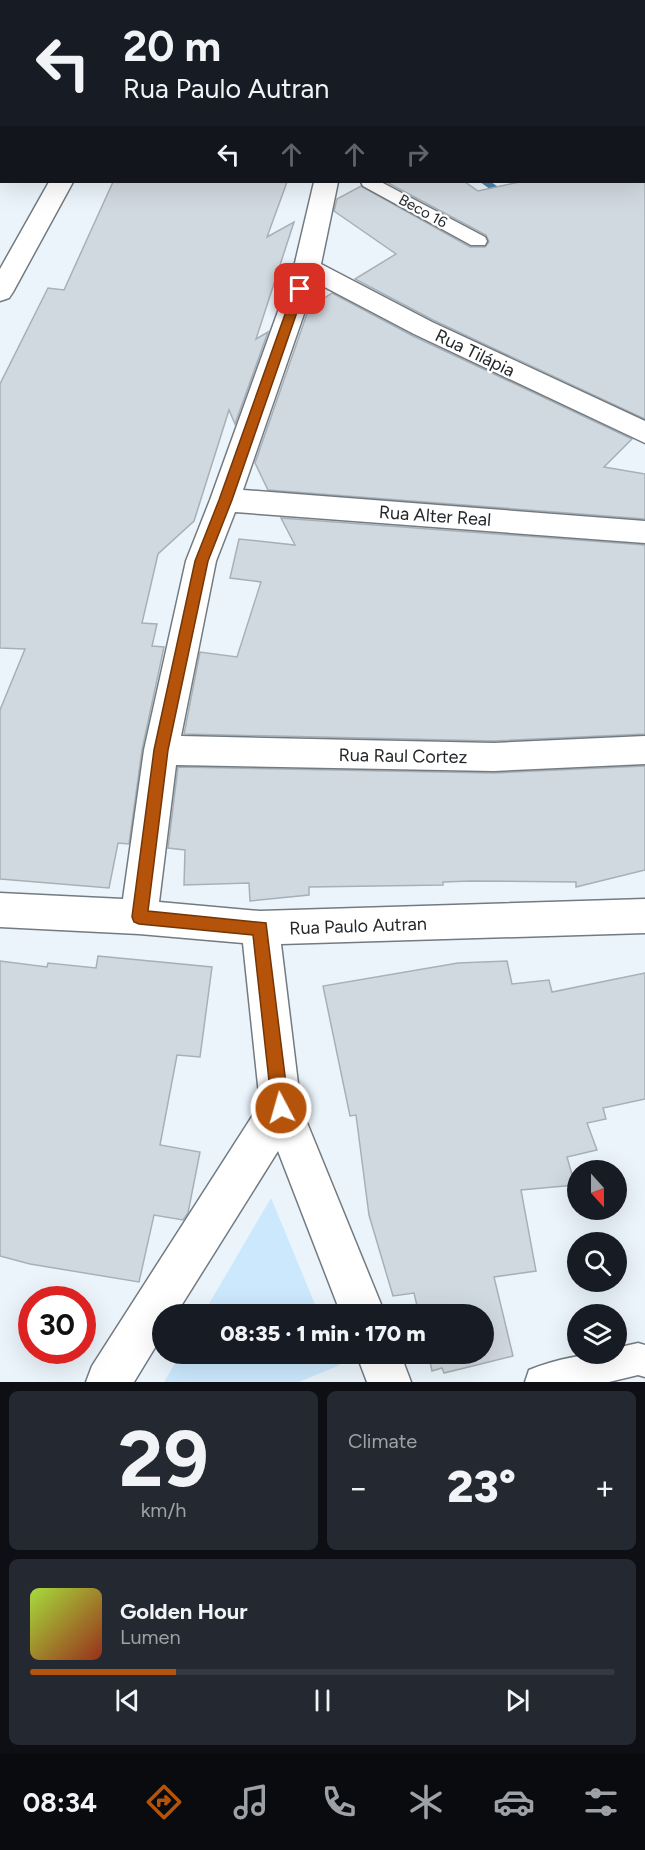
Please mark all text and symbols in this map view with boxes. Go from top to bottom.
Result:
text: 20 m [123,21,221,72]
icon: left [24,24,102,102]
text: Rua Paulo Autran [123,72,329,105]
icon: left [212,138,245,171]
icon: ahead [275,138,308,171]
icon: ahead [338,138,371,171]
icon: right [401,138,434,171]
street label: Beco 16 [396,190,451,232]
pin [274,263,325,314]
icon: arrive [283,272,316,305]
street label: Rua Tilápia [431,324,519,382]
street label: Rua Alter Real [378,501,492,531]
street label: Rua Raul Cortez [338,744,468,768]
street label: Rua Paulo Autran [289,913,427,939]
position arrow [249,1076,313,1140]
north arrow [567,1160,627,1220]
map controls [567,1160,627,1364]
button: search [567,1232,627,1292]
speed limit sign: 30 [18,1286,96,1364]
button: layers [567,1304,627,1364]
text: 08:35 · 1 min · 170 m [220,1320,426,1347]
text: 29 [118,1412,209,1506]
text: Climate [348,1429,417,1453]
text: 23° [447,1459,516,1513]
text: − [348,1468,369,1507]
text: + [594,1468,615,1507]
text: km/h [141,1498,186,1522]
text: Golden Hour [120,1598,248,1625]
text: Lumen [120,1625,181,1649]
icon: previous [111,1684,144,1717]
icon: pause [306,1684,339,1717]
icon: next [501,1684,534,1717]
icon: directions [143,1781,185,1823]
icon: music [230,1781,272,1823]
icon: phone [318,1781,360,1823]
icon: climate [405,1781,447,1823]
icon: car [493,1781,535,1823]
icon: filters [580,1781,622,1823]
text: 08:34 [23,1786,97,1819]

